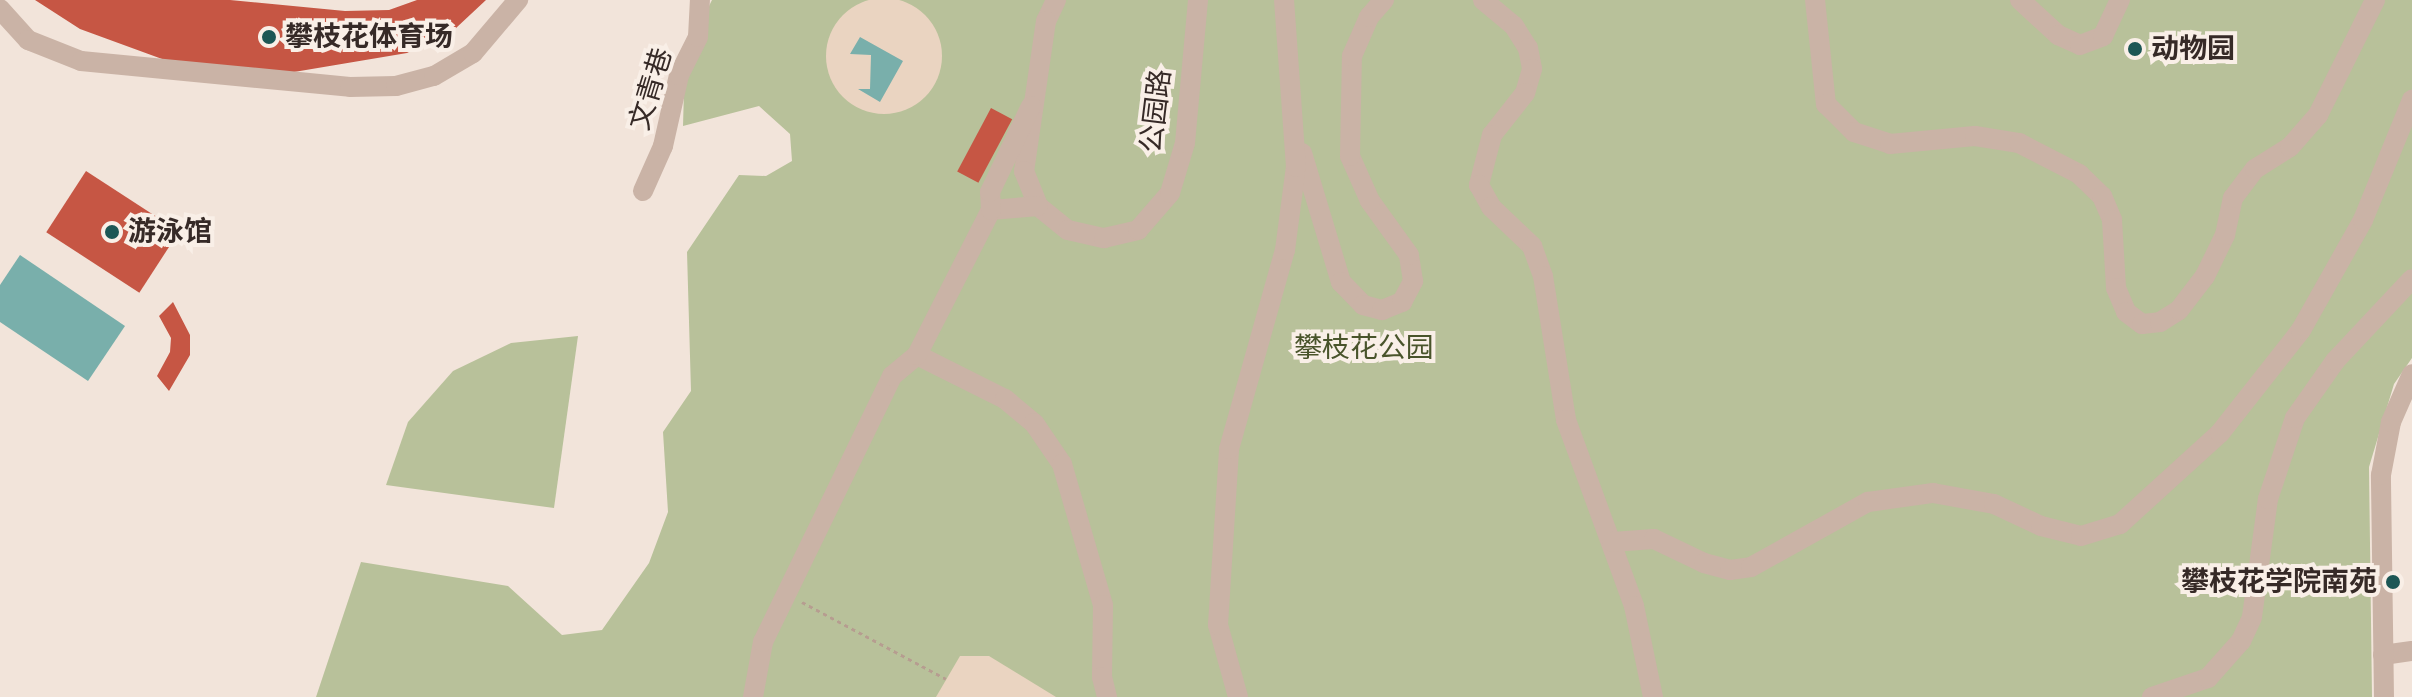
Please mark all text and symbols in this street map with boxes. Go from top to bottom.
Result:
place label: 攀枝花体育场 [285,20,453,54]
marker: 攀枝花体育场 [260,28,278,46]
place label: 动物园 [2151,32,2235,66]
marker: 动物园 [2126,40,2144,58]
street label: 文青巷 [623,44,679,134]
street label: 公园路 [1134,67,1178,155]
place label: 游泳馆 [128,215,212,249]
marker: 游泳馆 [103,223,121,241]
park label: 攀枝花公园 [1294,331,1434,365]
place label: 攀枝花学院南苑 [2181,565,2377,599]
marker: 攀枝花学院南苑 [2384,573,2402,591]

